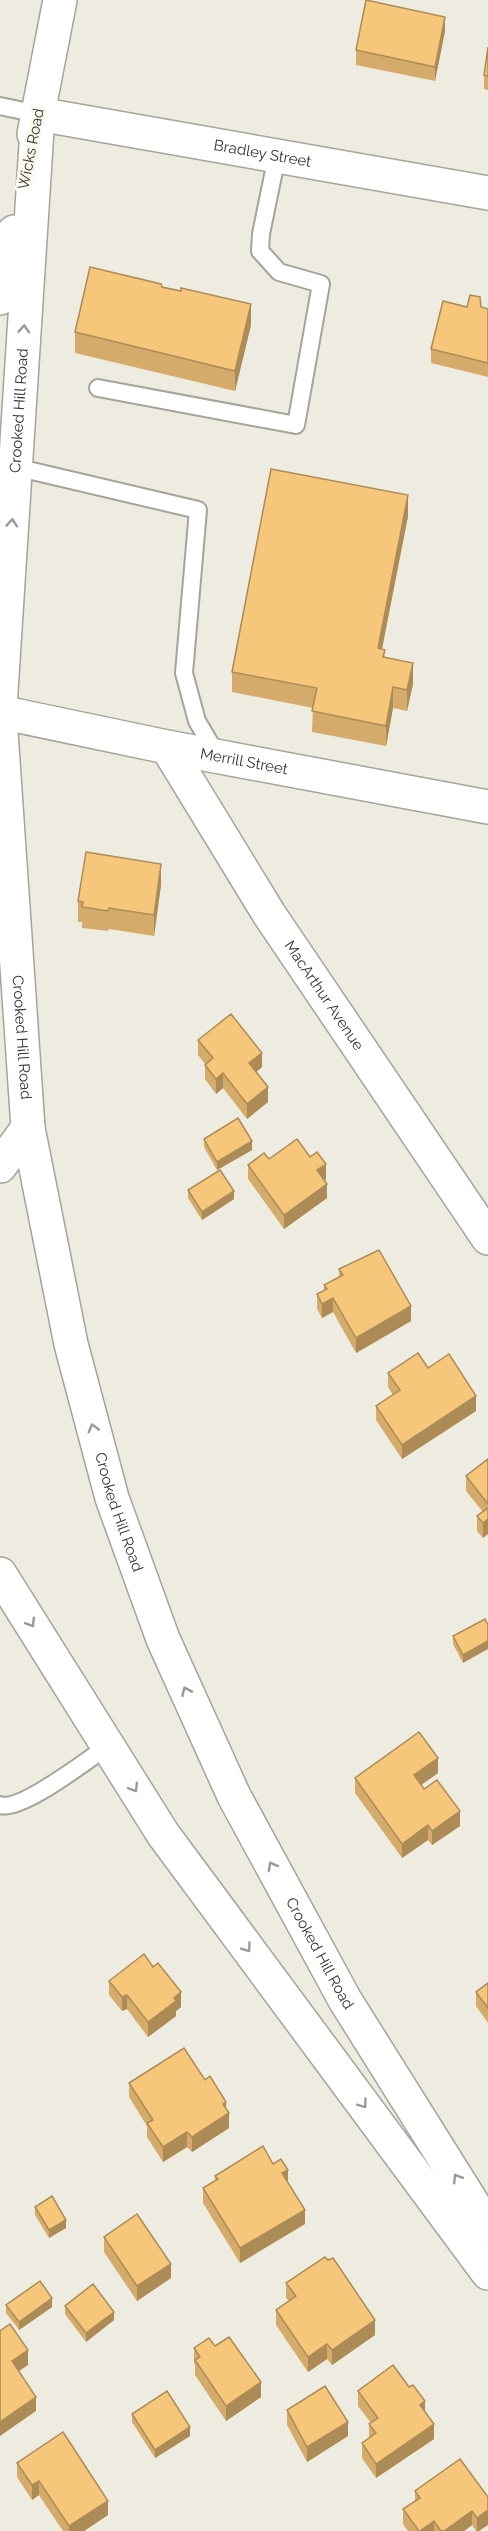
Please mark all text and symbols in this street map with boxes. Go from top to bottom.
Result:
street label: Wicks Road [14,107,48,191]
street label: Bradley Street [212,136,313,171]
one-way arrow [18,324,31,333]
street label: Crooked Hill Road [6,348,32,473]
one-way arrow [5,519,18,528]
street label: Merrill Street [199,744,289,778]
street label: MacArthur Avenue [281,937,368,1054]
street label: Crooked Hill Road [9,974,35,1100]
one-way arrow [88,1424,100,1434]
street label: Crooked Hill Road [91,1450,147,1574]
one-way arrow [24,1616,35,1627]
one-way arrow [182,1686,194,1697]
one-way arrow [127,1782,138,1793]
one-way arrow [268,1862,279,1872]
street label: Crooked Hill Road [282,1894,358,2013]
one-way arrow [240,1941,251,1952]
one-way arrow [356,2098,367,2109]
one-way arrow [452,2174,464,2184]

